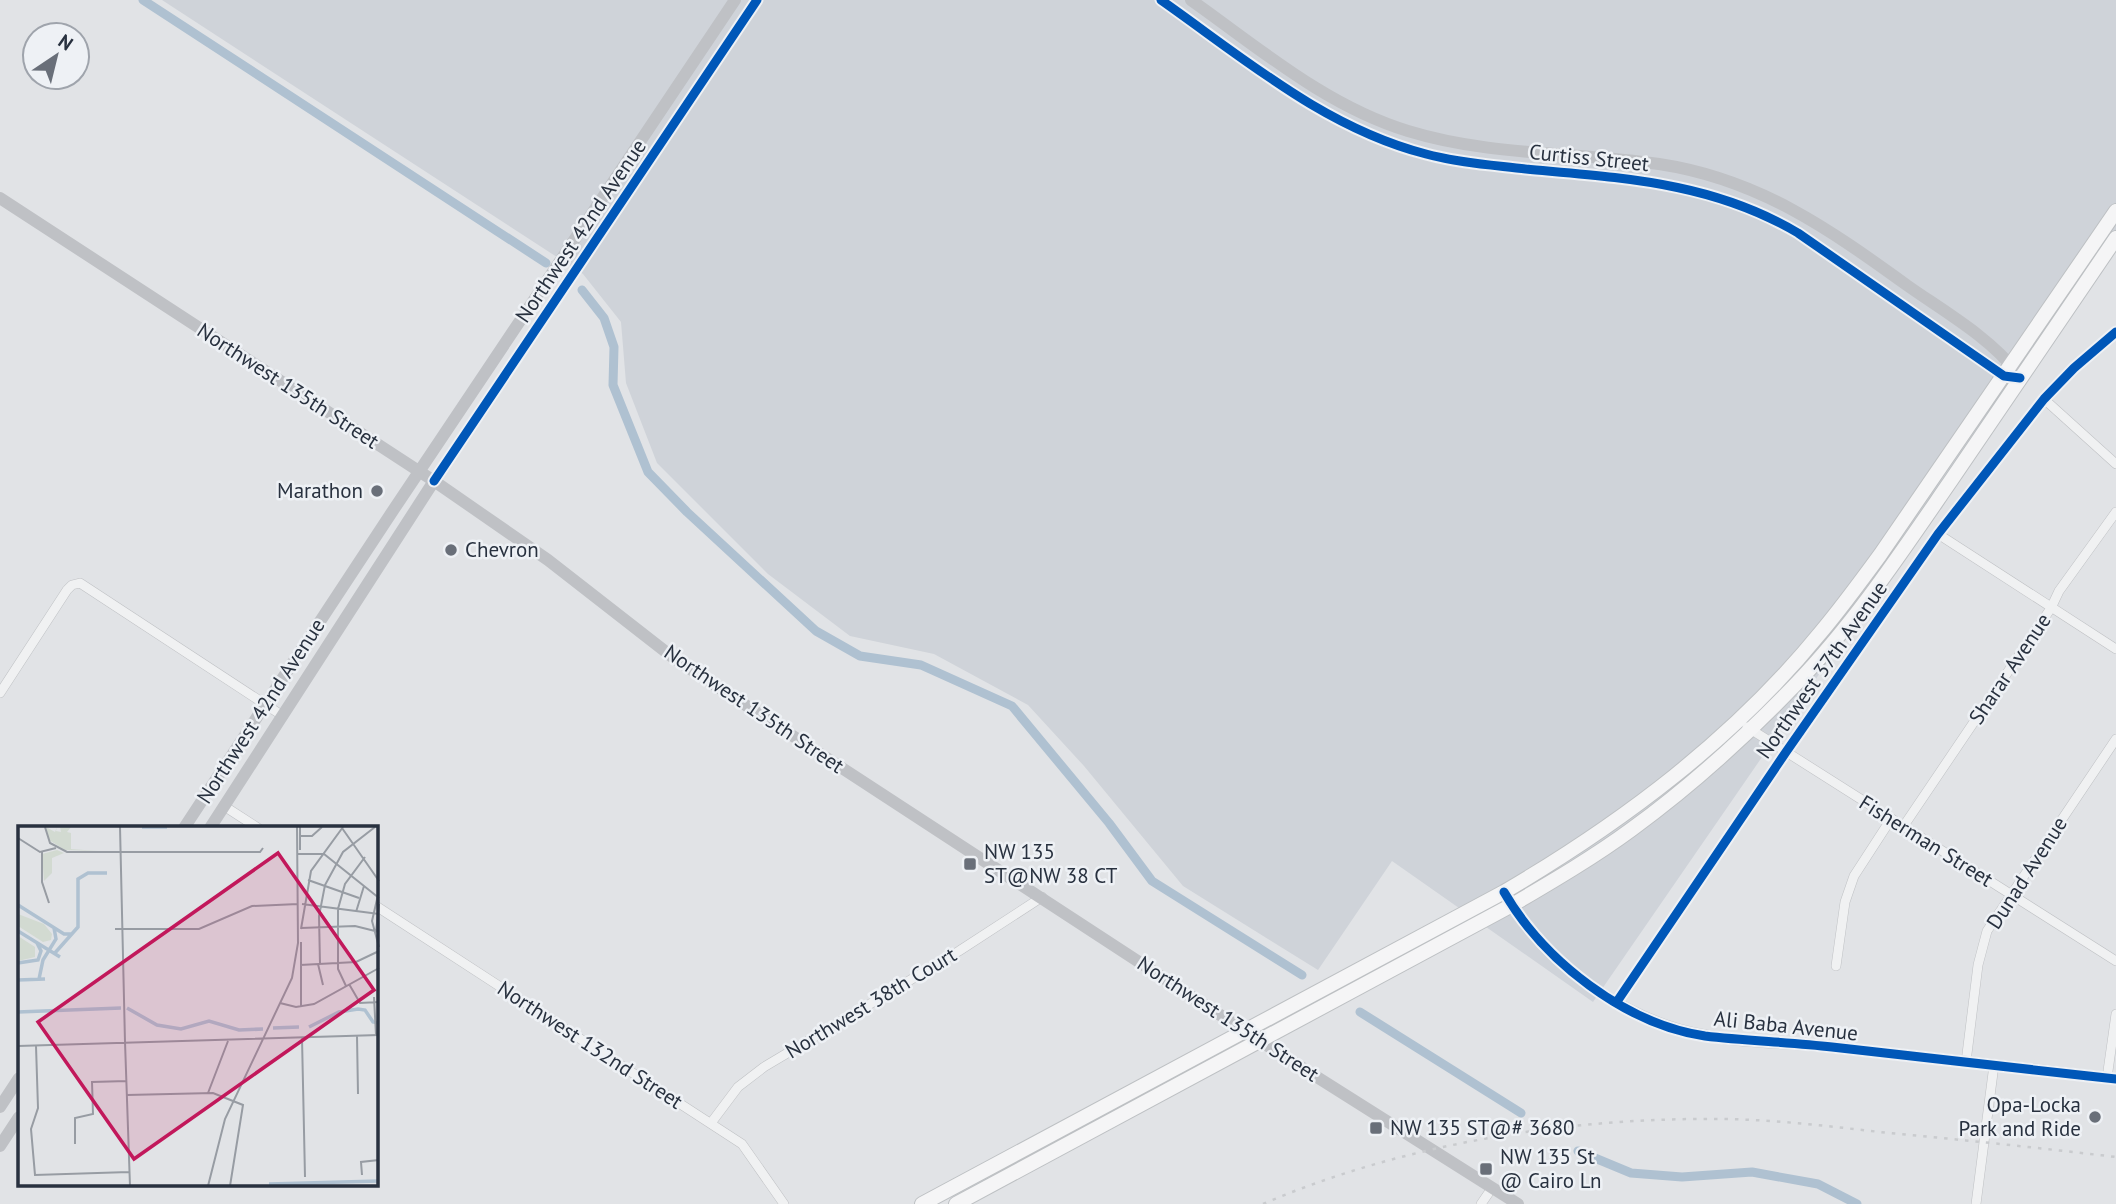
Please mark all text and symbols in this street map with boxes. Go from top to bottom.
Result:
north arrow [21,21,91,91]
text: N [54,29,78,55]
street label: Northwest 42nd Avenue [509,134,652,328]
street label: Curtiss Street [1528,138,1650,177]
street label: Northwest 135th Street [192,317,384,454]
place label: Marathon [277,477,363,504]
marker: Marathon [369,483,385,499]
place label: Chevron [465,536,539,563]
marker: Chevron [443,542,459,558]
street label: Northwest 37th Avenue [1750,576,1893,764]
street label: Sharar Avenue [1963,608,2057,729]
street label: Northwest 42nd Avenue [191,613,331,808]
street label: Northwest 135th Street [659,638,849,779]
street label: Fisherman Street [1854,789,1998,893]
street label: Dunad Avenue [1980,811,2073,934]
inset map [18,826,378,1186]
place label: NW 135 ST@NW 38 CT [984,838,1118,889]
marker: NW 135 ST@NW 38 CT [962,856,978,872]
street label: Northwest 38th Court [780,941,961,1064]
street label: Northwest 135th Street [1132,950,1324,1087]
street label: Northwest 132nd Street [493,975,688,1115]
street label: Ali Baba Avenue [1713,1005,1859,1046]
place label: Opa-Locka Park and Ride [1959,1091,2081,1142]
marker: Opa-Locka Park and Ride [2087,1109,2103,1125]
place label: NW 135 ST@# 3680 [1390,1114,1575,1141]
marker: NW 135 ST@# 3680 [1368,1120,1384,1136]
place label: NW 135 St @ Cairo Ln [1500,1143,1602,1194]
marker: NW 135 St @ Cairo Ln [1478,1161,1494,1177]

